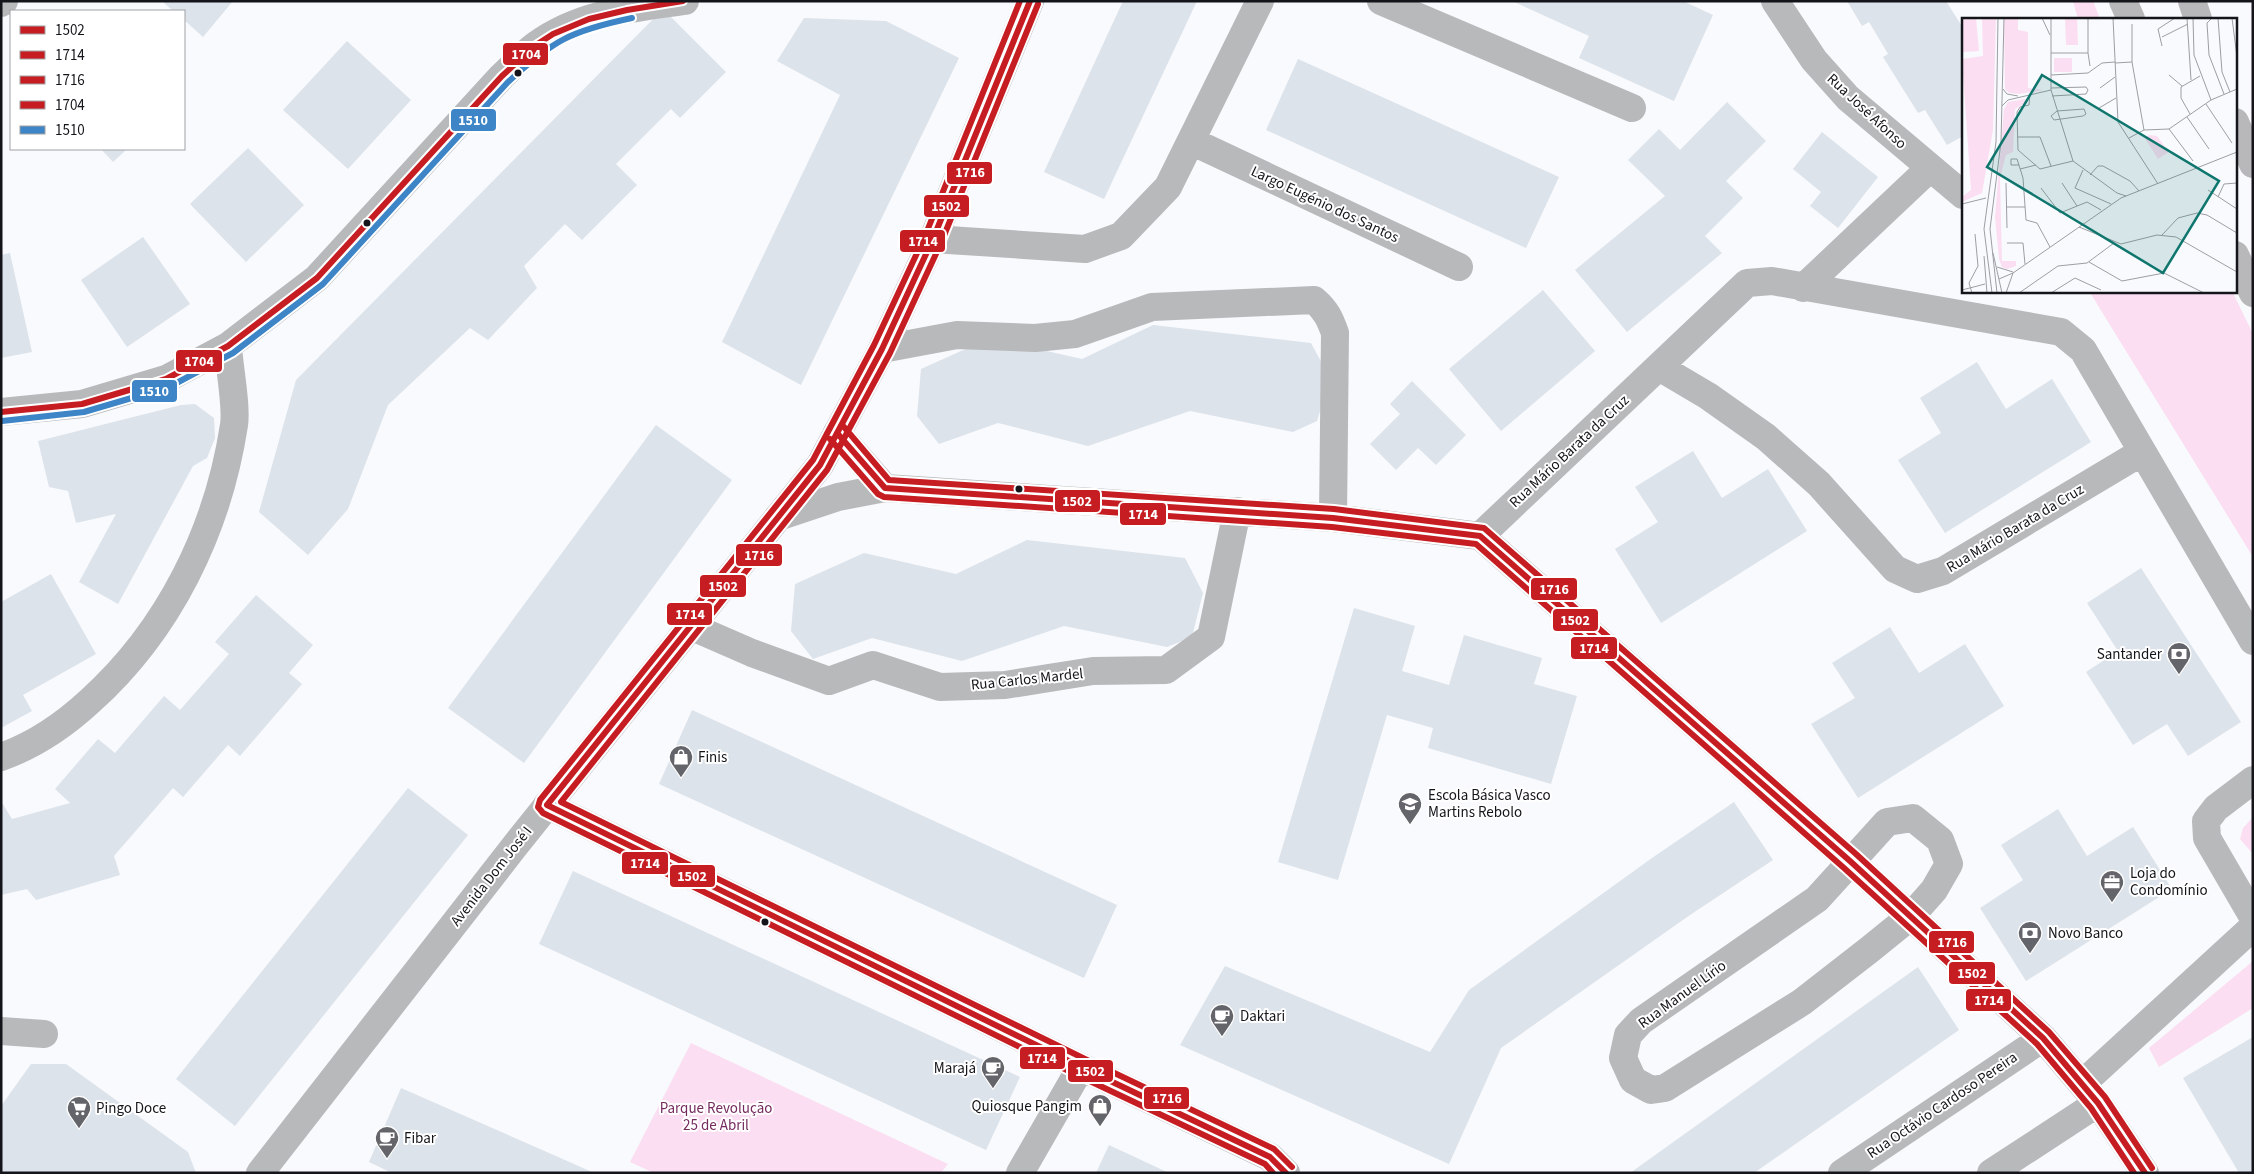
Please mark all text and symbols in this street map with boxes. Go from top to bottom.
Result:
legend [10,10,185,150]
inset map [1962,18,2236,292]
text: 1502 [55,20,85,41]
line badge: 1704 [502,42,549,66]
text: 1714 [55,45,85,66]
text: 1704 [511,45,541,65]
unlabelled marker [513,68,523,78]
street label: Rua José Afonso [1822,69,1911,154]
text: 1716 [55,70,85,91]
text: 1704 [55,95,85,116]
line badge: 1510 [450,108,497,132]
text: 1510 [458,111,488,131]
text: 1510 [55,120,85,141]
line badge: 1716 [946,161,993,185]
street label: Largo Eugénio dos Santos [1247,161,1402,248]
text: 1716 [955,163,985,183]
line badge: 1502 [923,194,970,218]
text: 1502 [931,197,961,217]
unlabelled marker [362,218,372,228]
line badge: 1714 [899,229,946,253]
text: 1714 [908,232,938,252]
line badge: 1704 [175,349,223,373]
text: 1704 [184,352,214,372]
line badge: 1510 [131,379,178,403]
text: 1510 [139,382,169,402]
street label: Rua Mário Barata da Cruz [1505,390,1634,513]
street label: Rua Mário Barata da Cruz [1943,479,2088,578]
unlabelled marker [1014,484,1024,494]
line badge: 1502 [1054,489,1101,513]
text: 1502 [1062,492,1092,512]
line badge: 1714 [1119,502,1167,526]
text: 1714 [1128,505,1158,525]
line badge: 1716 [735,543,783,567]
text: 1716 [744,546,774,566]
line badge: 1502 [699,574,747,598]
text: 1502 [708,577,738,597]
line badge: 1716 [1530,577,1578,601]
text: 1716 [1539,580,1569,600]
line badge: 1714 [666,602,713,626]
text: 1714 [675,605,705,625]
line badge: 1502 [1552,608,1599,632]
text: 1502 [1560,611,1590,631]
line badge: 1714 [1570,636,1618,660]
text: 1714 [1579,639,1609,659]
bank icon: Santander [2166,641,2192,675]
place label: Santander [2097,644,2163,665]
street label: Rua Carlos Mardel [970,663,1084,696]
shop icon: Finis [668,744,694,778]
place label: Finis [698,747,727,768]
place label: Escola Básica Vasco Martins Rebolo [1428,785,1551,823]
school or university icon: Escola Básica Vasco Martins Rebolo [1397,791,1423,825]
street label: Avenida Dom José I [446,822,537,931]
line badge: 1714 [621,851,669,875]
text: 1714 [630,854,660,874]
place label: Loja do Condomínio [2130,863,2208,901]
line badge: 1502 [669,864,716,888]
text: 1502 [677,867,707,887]
office icon: Loja do Condomínio [2099,869,2125,903]
unlabelled marker [760,917,770,927]
bank icon: Novo Banco [2017,920,2043,954]
place label: Novo Banco [2048,923,2123,944]
line badge: 1716 [1928,930,1975,954]
text: 1716 [1937,933,1967,953]
street label: Rua Manuel Lírio [1634,955,1731,1034]
line badge: 1502 [1948,961,1996,985]
text: 1502 [1957,964,1987,984]
line badge: 1714 [1965,988,2012,1012]
text: 1714 [1974,991,2004,1011]
cafe icon: Daktari [1209,1003,1235,1037]
place label: Daktari [1240,1006,1285,1027]
line badge: 1714 [1019,1046,1066,1070]
street label: Rua Octávio Cardoso Pereira [1863,1047,2022,1164]
text: 1714 [1027,1049,1057,1069]
cafe icon: Marajá [980,1055,1006,1089]
place label: Marajá [934,1058,976,1079]
line badge: 1502 [1067,1059,1114,1083]
text: 1502 [1075,1062,1105,1082]
line badge: 1716 [1143,1086,1190,1110]
text: 1716 [1152,1089,1182,1109]
shop icon: Quiosque Pangim [1087,1093,1113,1127]
supermarket icon: Pingo Doce [66,1095,92,1129]
place label: Quiosque Pangim [972,1096,1082,1117]
place label: Pingo Doce [96,1098,166,1119]
park label: Parque Revolução 25 de Abril [660,1098,772,1136]
cafe icon: Fibar [374,1125,400,1159]
place label: Fibar [404,1128,437,1149]

